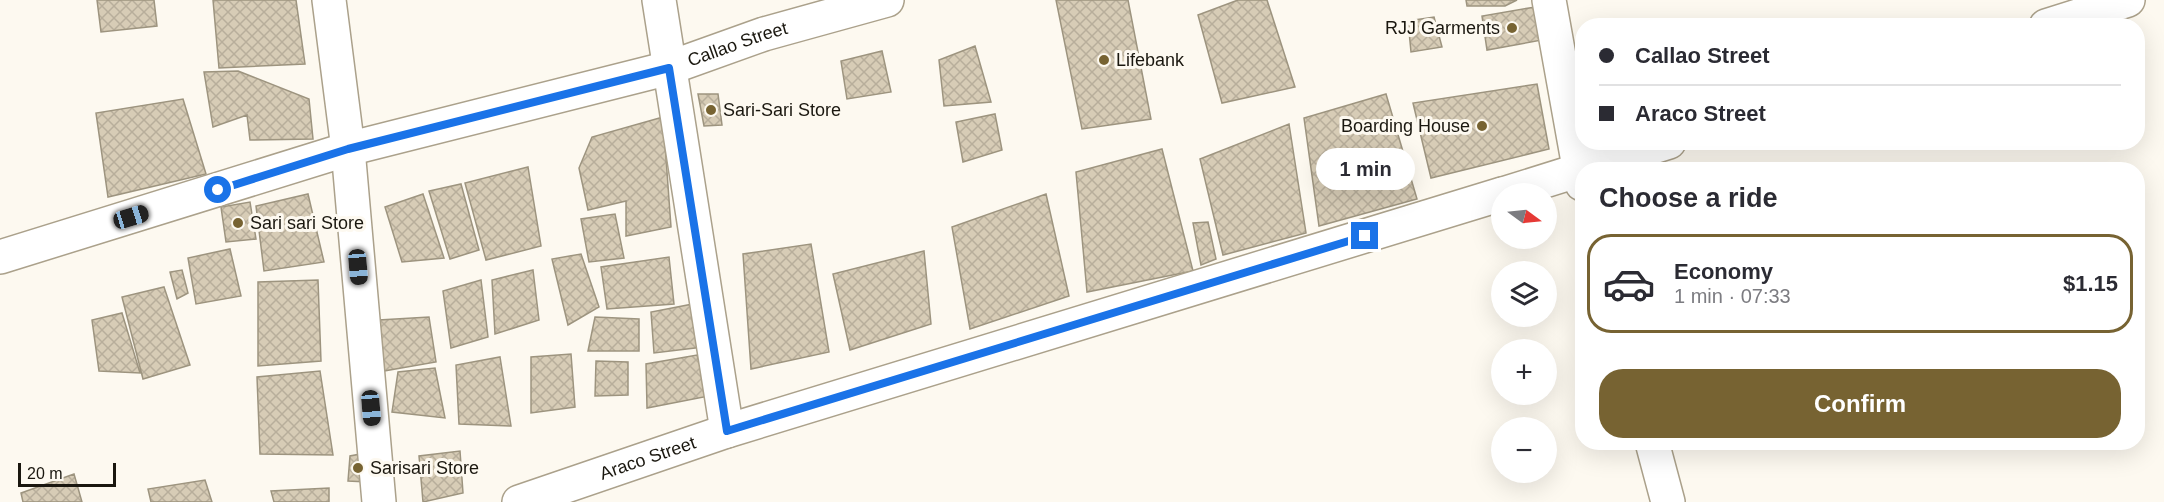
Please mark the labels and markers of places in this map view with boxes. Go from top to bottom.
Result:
place label: RJJ Garments [1385,18,1500,38]
marker: RJJ Garments [1505,21,1519,35]
place label: Lifebank [1116,50,1185,70]
marker: Lifebank [1097,53,1111,67]
place label: Sari-Sari Store [723,100,841,120]
marker: Sari-Sari Store [704,103,718,117]
place label: Boarding House [1341,116,1470,136]
marker: Boarding House [1475,119,1489,133]
place label: Sari sari Store [250,213,364,233]
marker: Sari sari Store [231,216,245,230]
place label: Sarisari Store [370,458,479,478]
marker: Sarisari Store [351,461,365,475]

